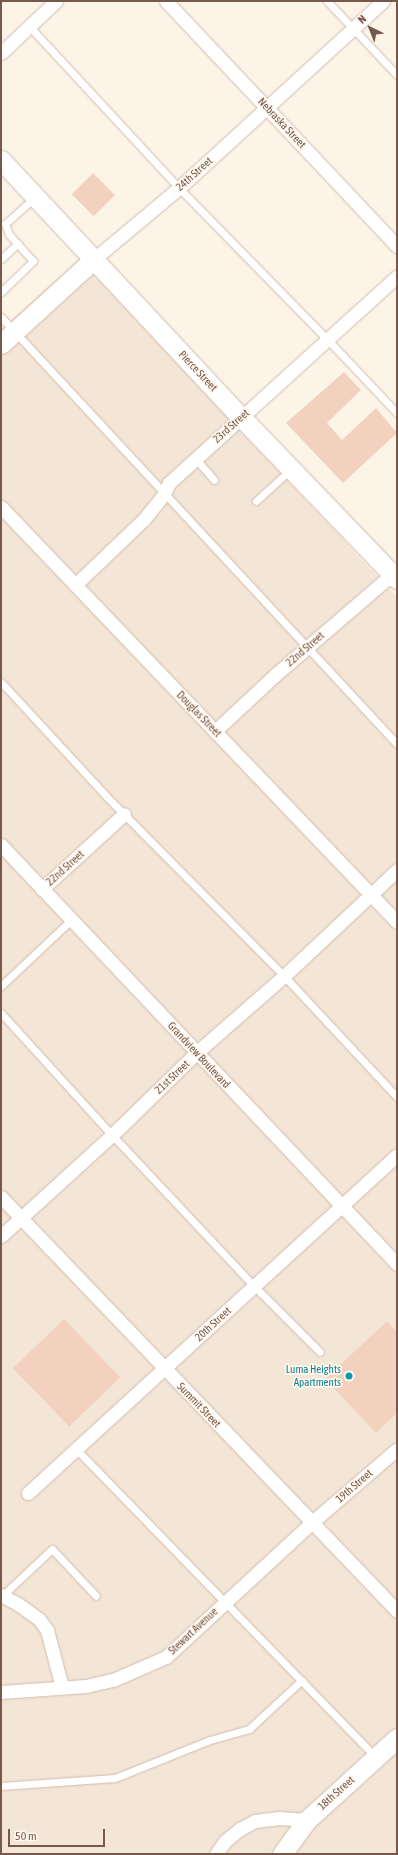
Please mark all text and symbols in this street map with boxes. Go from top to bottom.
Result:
north arrow [350,8,390,48]
text: N [355,13,368,26]
street label: Nebraska Street [255,95,309,151]
street label: 24th Street [173,154,215,194]
street label: Pierce Street [176,348,220,394]
street label: 23rd Street [210,406,252,446]
street label: 22nd Street [283,629,327,669]
street label: Douglas Street [174,688,224,740]
street label: 22nd Street [43,848,87,888]
street label: Grandview Boulevard [165,1019,233,1091]
street label: 21st Street [152,1057,192,1097]
street label: 20th Street [192,1304,234,1344]
place label: Luma Heights Apartments [286,1363,341,1389]
marker: Luma Heights Apartments [344,1371,354,1381]
street label: Summit Street [174,1380,224,1430]
street label: 19th Street [333,1466,375,1506]
street label: Stewart Avenue [166,1605,220,1657]
street label: 18th Street [315,1773,357,1813]
scale bar [10,1821,107,1847]
text: 50 m [15,1829,37,1843]

